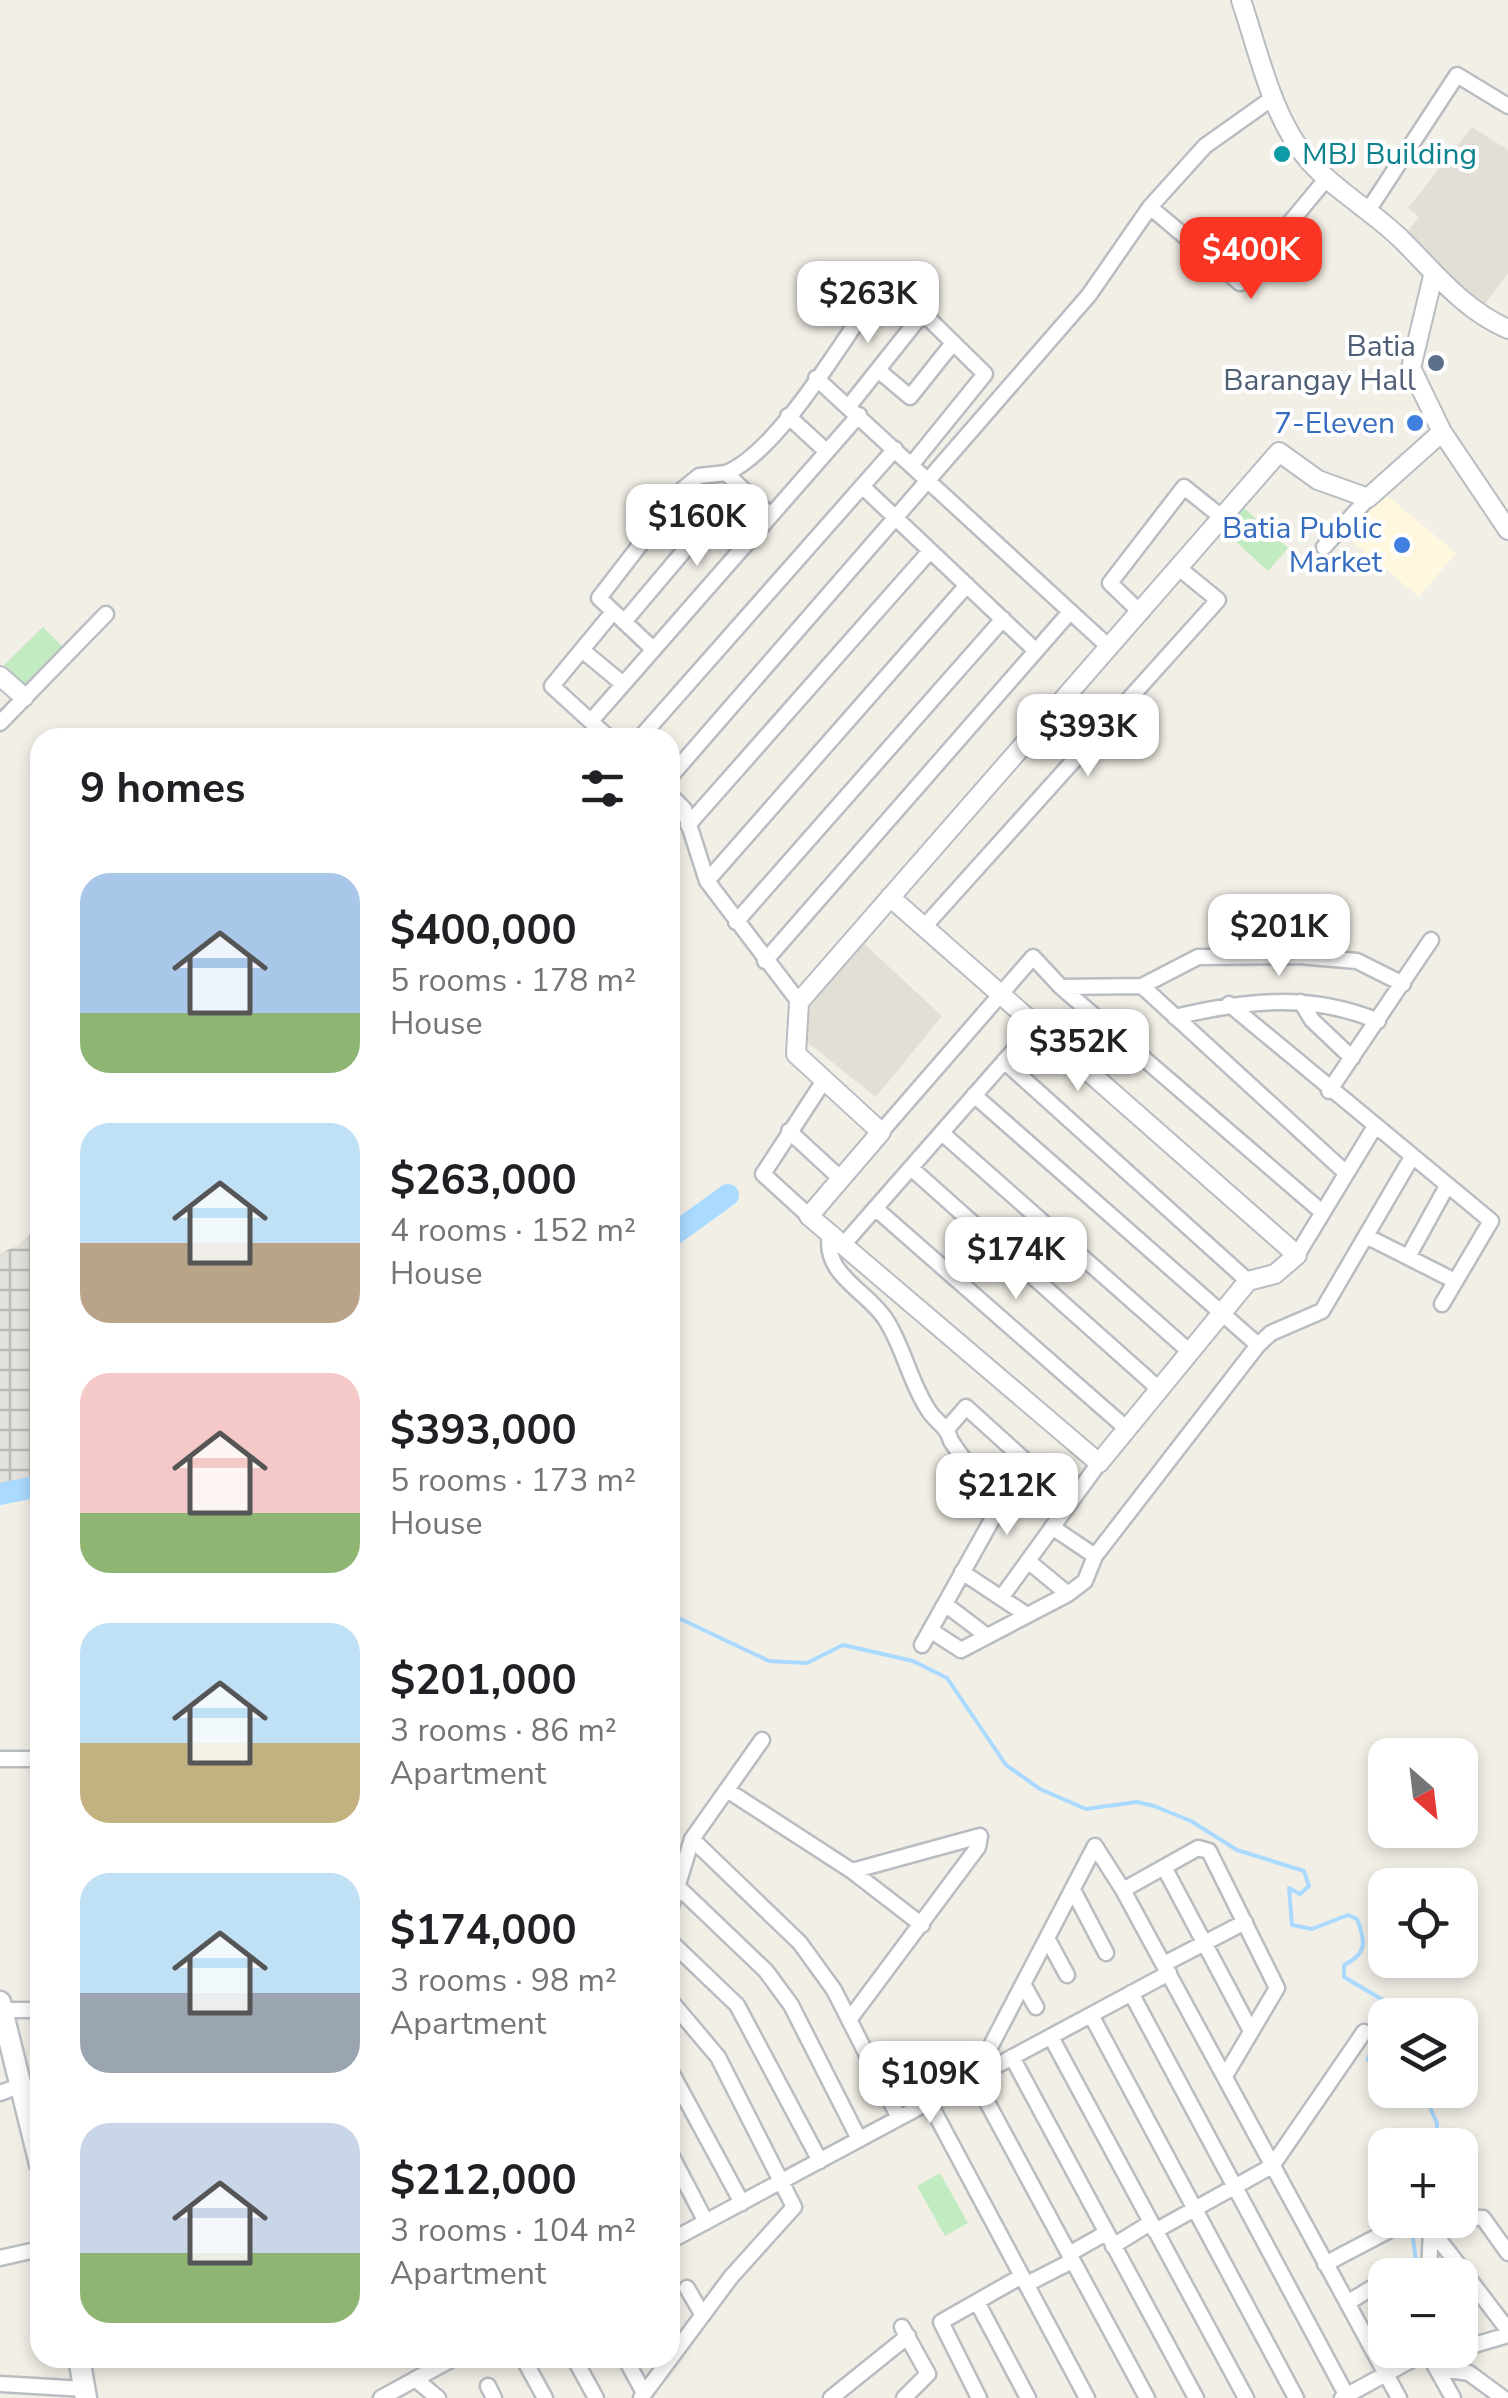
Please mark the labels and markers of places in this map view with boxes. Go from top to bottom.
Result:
place label: MBJ Building [1302,134,1477,175]
marker: MBJ Building [1271,143,1293,165]
pin: $400K [1181,217,1321,302]
pin: $263K [798,261,938,346]
place label: Batia Barangay Hall [1223,326,1416,401]
marker: Batia Barangay Hall [1425,352,1447,374]
place label: 7-Eleven [1274,403,1395,444]
marker: 7-Eleven [1404,412,1426,434]
pin: $160K [627,484,767,569]
place label: Batia Public Market [1222,508,1382,583]
marker: Batia Public Market [1391,534,1413,556]
pin: $393K [1018,694,1158,779]
pin: $201K [1209,894,1349,979]
pin: $352K [1008,1009,1148,1094]
pin: $174K [946,1217,1086,1302]
pin: $212K [937,1453,1077,1538]
pin: $109K [860,2041,1000,2126]

